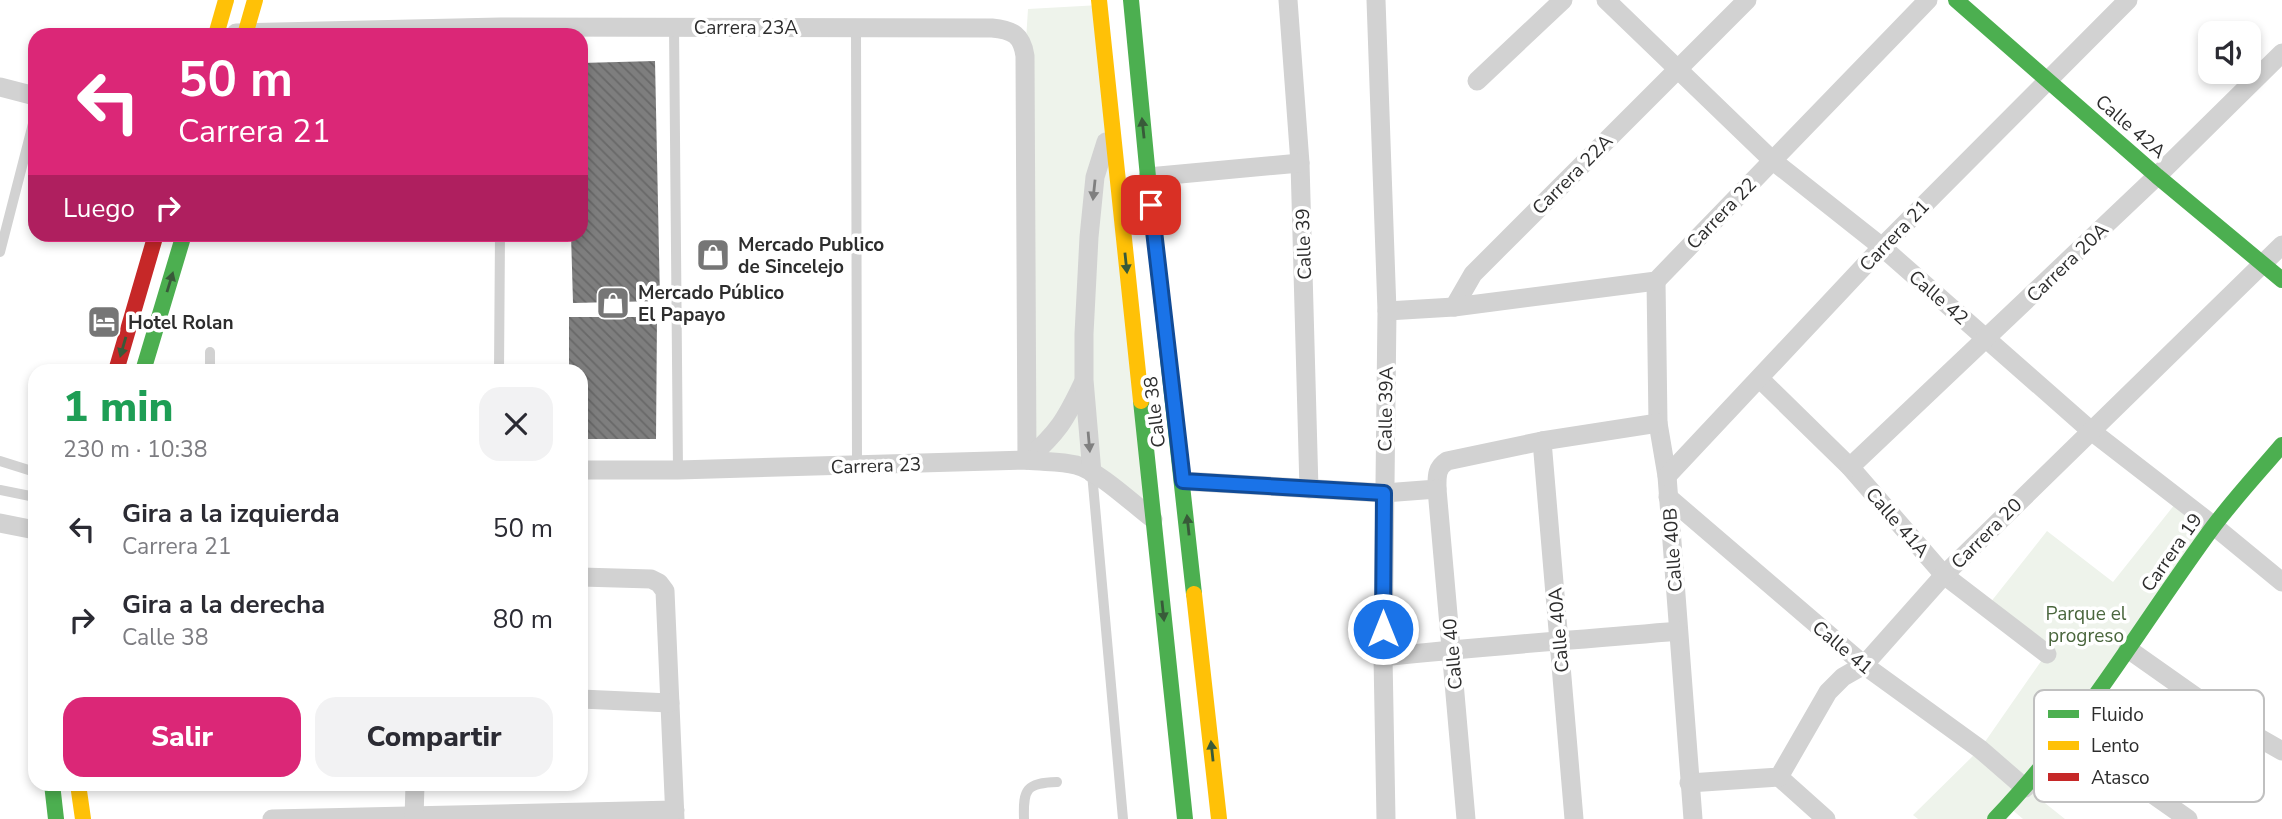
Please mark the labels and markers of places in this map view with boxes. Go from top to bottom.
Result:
pin [1121,175,1181,235]
place label: Mercado Publico de Sincelejo [738,232,884,280]
shop icon: Mercado Publico de Sincelejo [694,236,732,274]
place label: Mercado Público El Papayo [638,280,784,328]
shop icon: Mercado Público El Papayo [594,284,632,322]
hotel icon: Hotel Rolan [85,303,123,341]
place label: Hotel Rolan [128,310,234,336]

